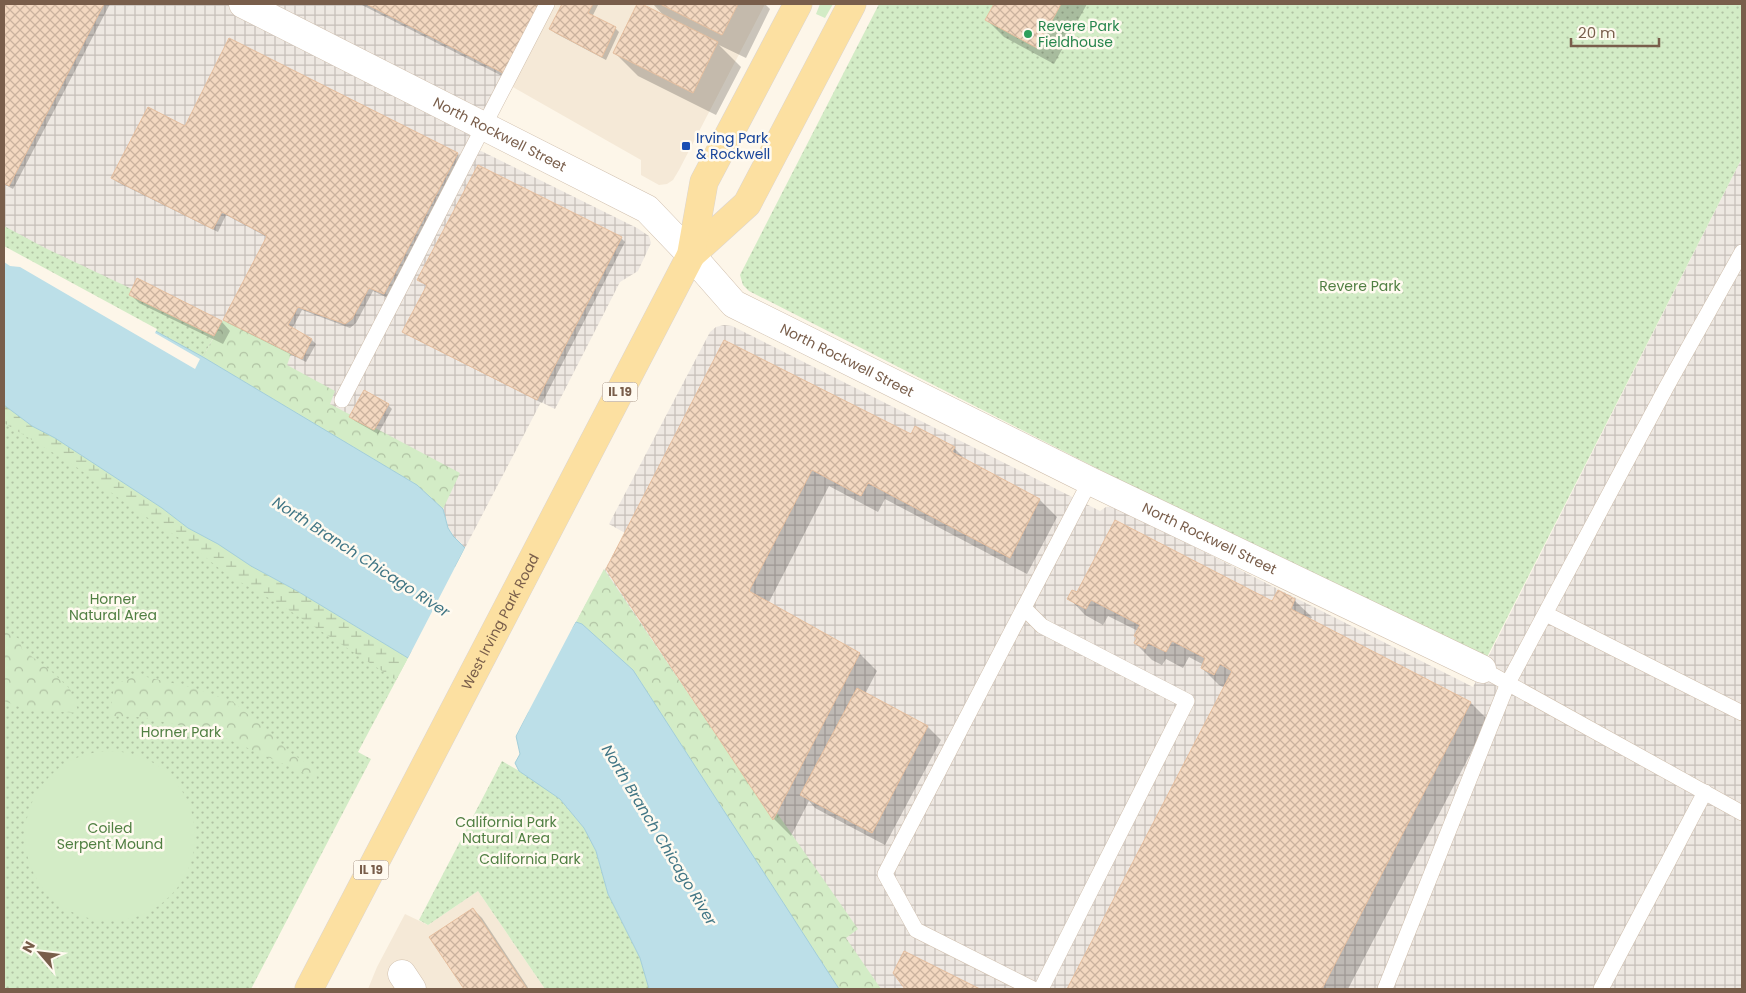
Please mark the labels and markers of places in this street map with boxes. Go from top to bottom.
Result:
place label: Revere Park Fieldhouse [1038,16,1120,52]
marker: Revere Park Fieldhouse [1022,28,1034,40]
place label: Irving Park & Rockwell [696,128,770,164]
marker: Irving Park & Rockwell [680,140,692,152]

